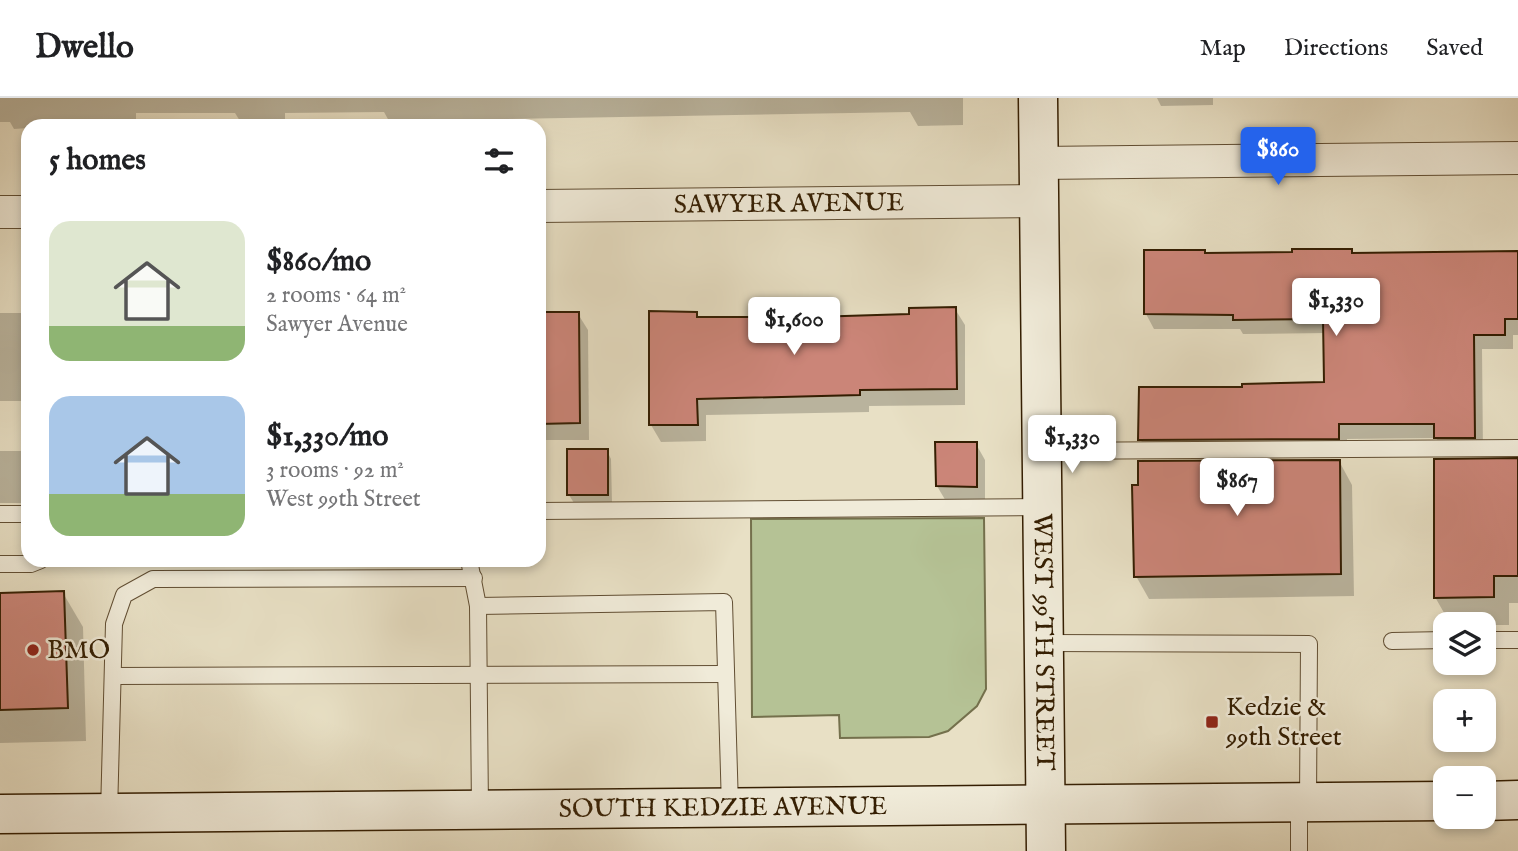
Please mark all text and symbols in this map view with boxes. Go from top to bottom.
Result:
text: Dwello [35,27,134,69]
text: Map [1200,33,1246,64]
text: Directions [1284,33,1388,64]
text: Saved [1426,33,1483,64]
pin: $860 [1237,127,1319,187]
text: $860 [1257,135,1299,164]
text: 5 homes [49,142,146,180]
icon: filters [480,142,518,180]
street label: SAWYER AVENUE [674,186,904,221]
text: $860/mo [266,243,371,281]
icon: home [105,249,189,333]
pin: $1,330 [1279,278,1393,338]
text: 2 rooms · 64 m² [266,281,406,310]
text: $1,330 [1308,286,1364,315]
pin: $1,600 [737,298,851,357]
text: $1,600 [764,305,824,334]
text: Sawyer Avenue [266,310,408,339]
pin: $1,330 [1015,416,1129,475]
text: $1,330/mo [266,418,388,456]
text: $1,330 [1044,423,1100,452]
icon: home [105,424,189,508]
text: 3 rooms · 92 m² [266,456,404,485]
pin: $867 [1196,458,1278,518]
text: $867 [1216,466,1258,495]
text: West 99th Street [266,485,421,514]
street label: WEST 99TH STREET [1026,513,1062,771]
map controls [1433,612,1496,829]
button: layers [1433,612,1496,675]
place label: BMO [47,634,110,667]
marker: BMO [25,642,41,658]
button: + [1433,689,1496,752]
place label: Kedzie & 99th Street [1225,691,1342,754]
marker: Kedzie & 99th Street [1204,714,1220,730]
button: − [1433,766,1496,829]
street label: SOUTH KEDZIE AVENUE [558,790,887,825]

